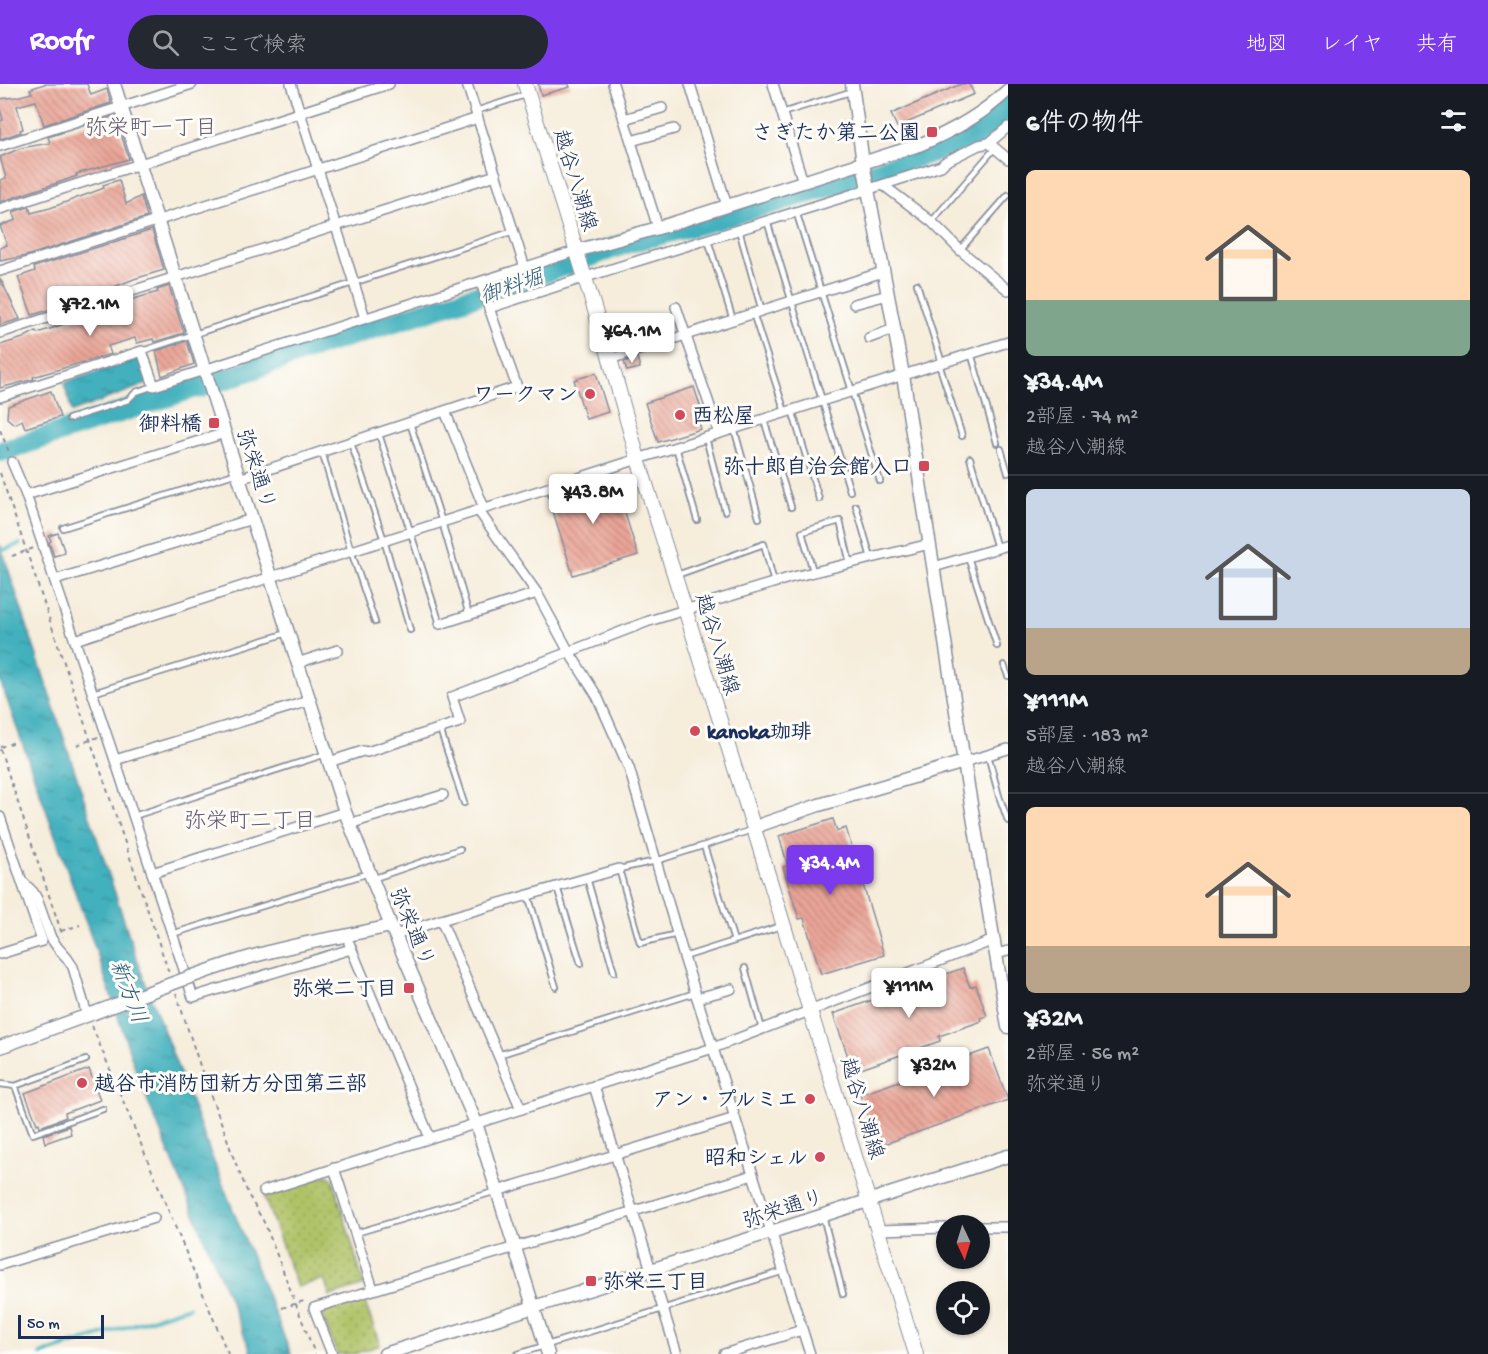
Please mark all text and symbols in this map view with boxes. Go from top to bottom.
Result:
search box [128,15,548,69]
text: Roofr [30,26,92,59]
icon: search [149,26,182,59]
text: ここで検索 [197,34,307,60]
text: 地図 [1246,34,1288,59]
text: レイヤ [1321,34,1383,59]
text: 共有 [1416,34,1458,59]
icon: filters [1437,104,1470,137]
text: 6件の物件 [1026,110,1143,141]
district label: 弥栄町一丁目 [85,116,217,143]
place label: さぎたか第二公園 [752,121,920,148]
marker: さぎたか第二公園 [925,125,939,139]
street label: 越谷八潮線 [545,127,601,235]
icon: home [1194,209,1302,317]
water label: 御料堀 [477,264,550,312]
pin: ¥72.1M [41,286,139,337]
text: ¥72.1M [61,294,119,317]
pin: ¥64.1M [583,313,681,364]
text: ¥64.1M [603,321,661,344]
text: ¥34.4M [1026,368,1102,399]
place label: ワークマン [473,385,578,410]
marker: ワークマン [583,387,597,401]
place label: 西松屋 [692,405,755,431]
text: 2部屋 · 74 m² [1026,407,1138,430]
marker: 西松屋 [673,408,687,422]
place label: 御料橋 [139,413,202,439]
marker: 御料橋 [207,416,221,430]
street label: 弥栄通り [229,426,279,514]
text: 越谷八潮線 [1026,438,1126,461]
place label: 弥十郎自治会館入口 [723,455,912,482]
marker: 弥十郎自治会館入口 [917,459,931,473]
pin: ¥43.8M [544,474,642,525]
text: ¥43.8M [563,482,623,505]
icon: home [1194,528,1302,636]
street label: 越谷八潮線 [687,591,743,699]
text: ¥111M [1026,687,1088,718]
place label: kanoka珈琲 [707,721,812,747]
marker: kanoka珈琲 [688,724,702,738]
text: 5部屋 · 183 m² [1026,726,1149,749]
text: 越谷八潮線 [1026,757,1126,780]
district label: 弥栄町二丁目 [184,809,316,836]
pin: ¥34.4M [781,845,879,896]
icon: home [1194,846,1302,954]
text: ¥34.4M [801,853,859,876]
street label: 弥栄通り [382,884,439,972]
water label: 新方川 [102,957,151,1028]
pin: ¥111M [867,968,951,1019]
text: ¥111M [885,976,933,999]
place label: 弥栄二丁目 [292,977,397,1004]
marker: 弥栄二丁目 [402,981,416,995]
text: ¥32M [1026,1005,1082,1036]
text: 2部屋 · 56 m² [1026,1044,1139,1067]
pin: ¥32M [898,1047,970,1098]
street label: 越谷八潮線 [832,1055,888,1163]
text: ¥32M [912,1055,956,1078]
place label: 越谷市消防団新方分団第三部 [94,1072,367,1099]
text: 弥栄通り [1026,1075,1106,1098]
marker: 越谷市消防団新方分団第三部 [75,1076,89,1090]
place label: アン・プルミエ [652,1089,798,1115]
marker: アン・プルミエ [803,1092,817,1106]
place label: 昭和シェル [705,1147,808,1173]
marker: 昭和シェル [813,1150,827,1164]
street label: 弥栄通り [740,1186,828,1236]
north arrow [936,1215,990,1269]
map controls [936,1215,990,1335]
place label: 弥栄三丁目 [603,1270,708,1297]
marker: 弥栄三丁目 [584,1274,598,1288]
button: locate [936,1281,990,1335]
scale bar [18,1312,104,1340]
text: 50 m [27,1316,60,1335]

